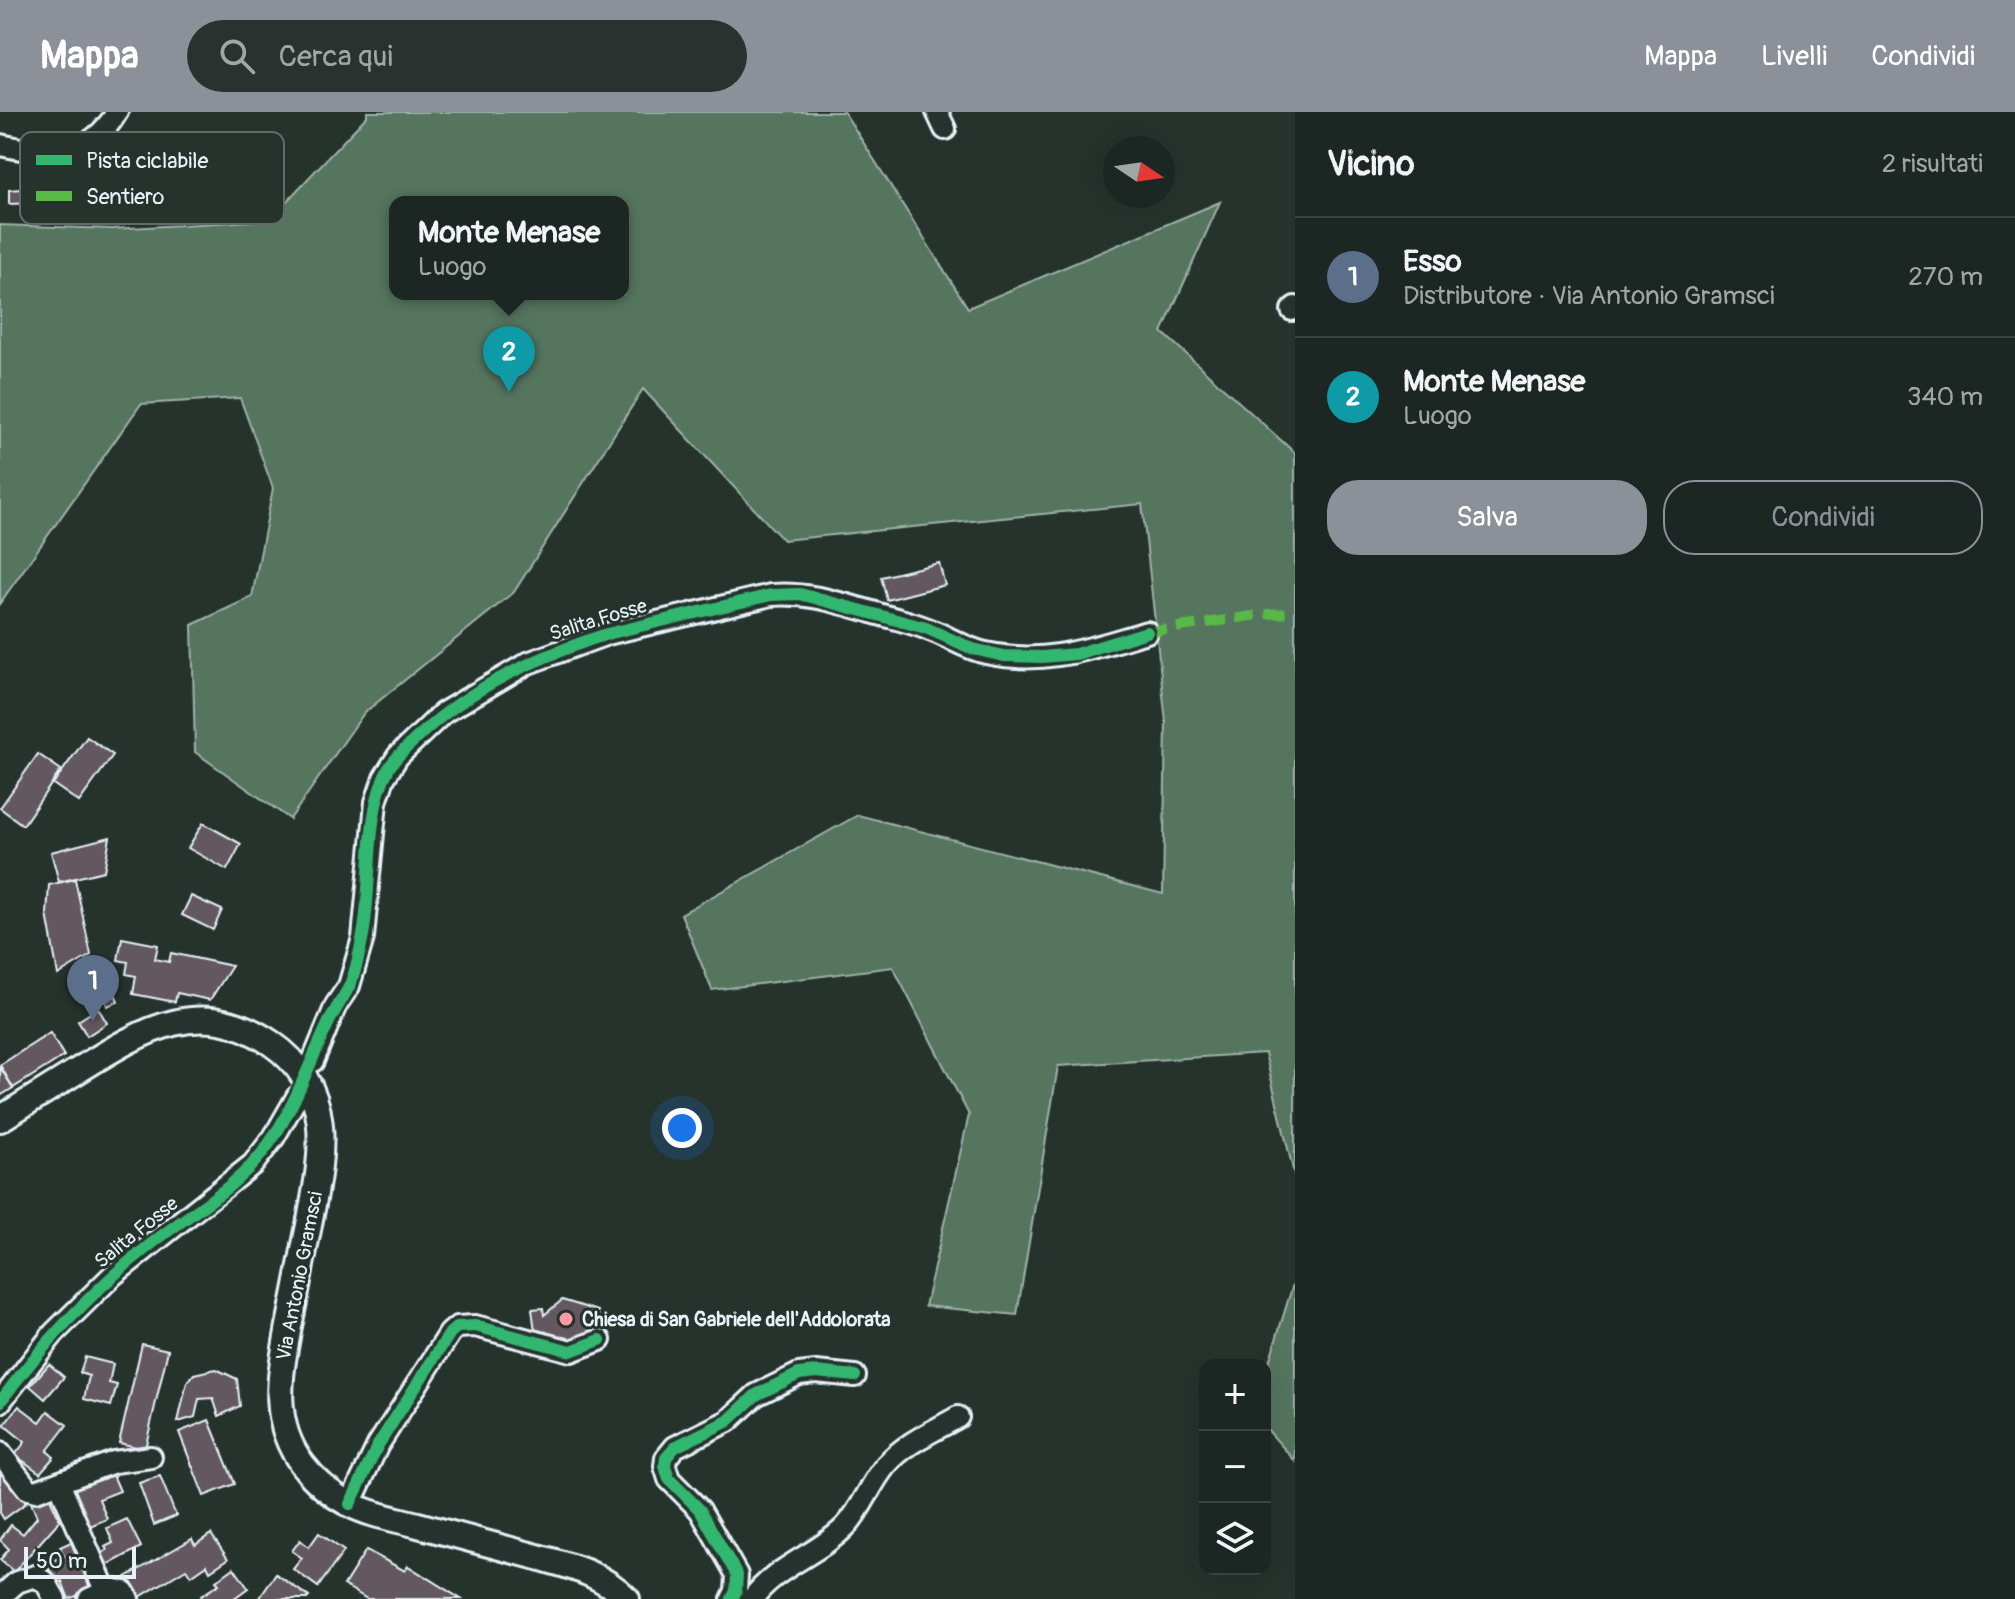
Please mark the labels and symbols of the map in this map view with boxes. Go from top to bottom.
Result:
legend [20,132,284,224]
north arrow [1103,136,1175,208]
text: Pista ciclabile [86,147,208,175]
text: Sentiero [86,183,165,211]
pin: 2 [483,326,535,392]
street label: Salita Fosse [546,593,650,646]
pin: 1 [67,955,119,1021]
your location [662,1108,702,1148]
street label: Via Antonio Gramsci [271,1189,328,1363]
street label: Salita Fosse [89,1191,183,1274]
place label: Chiesa di San Gabriele dell'Addolorata [582,1307,891,1332]
marker: Chiesa di San Gabriele dell'Addolorata [557,1310,575,1328]
scale bar [24,1543,136,1579]

